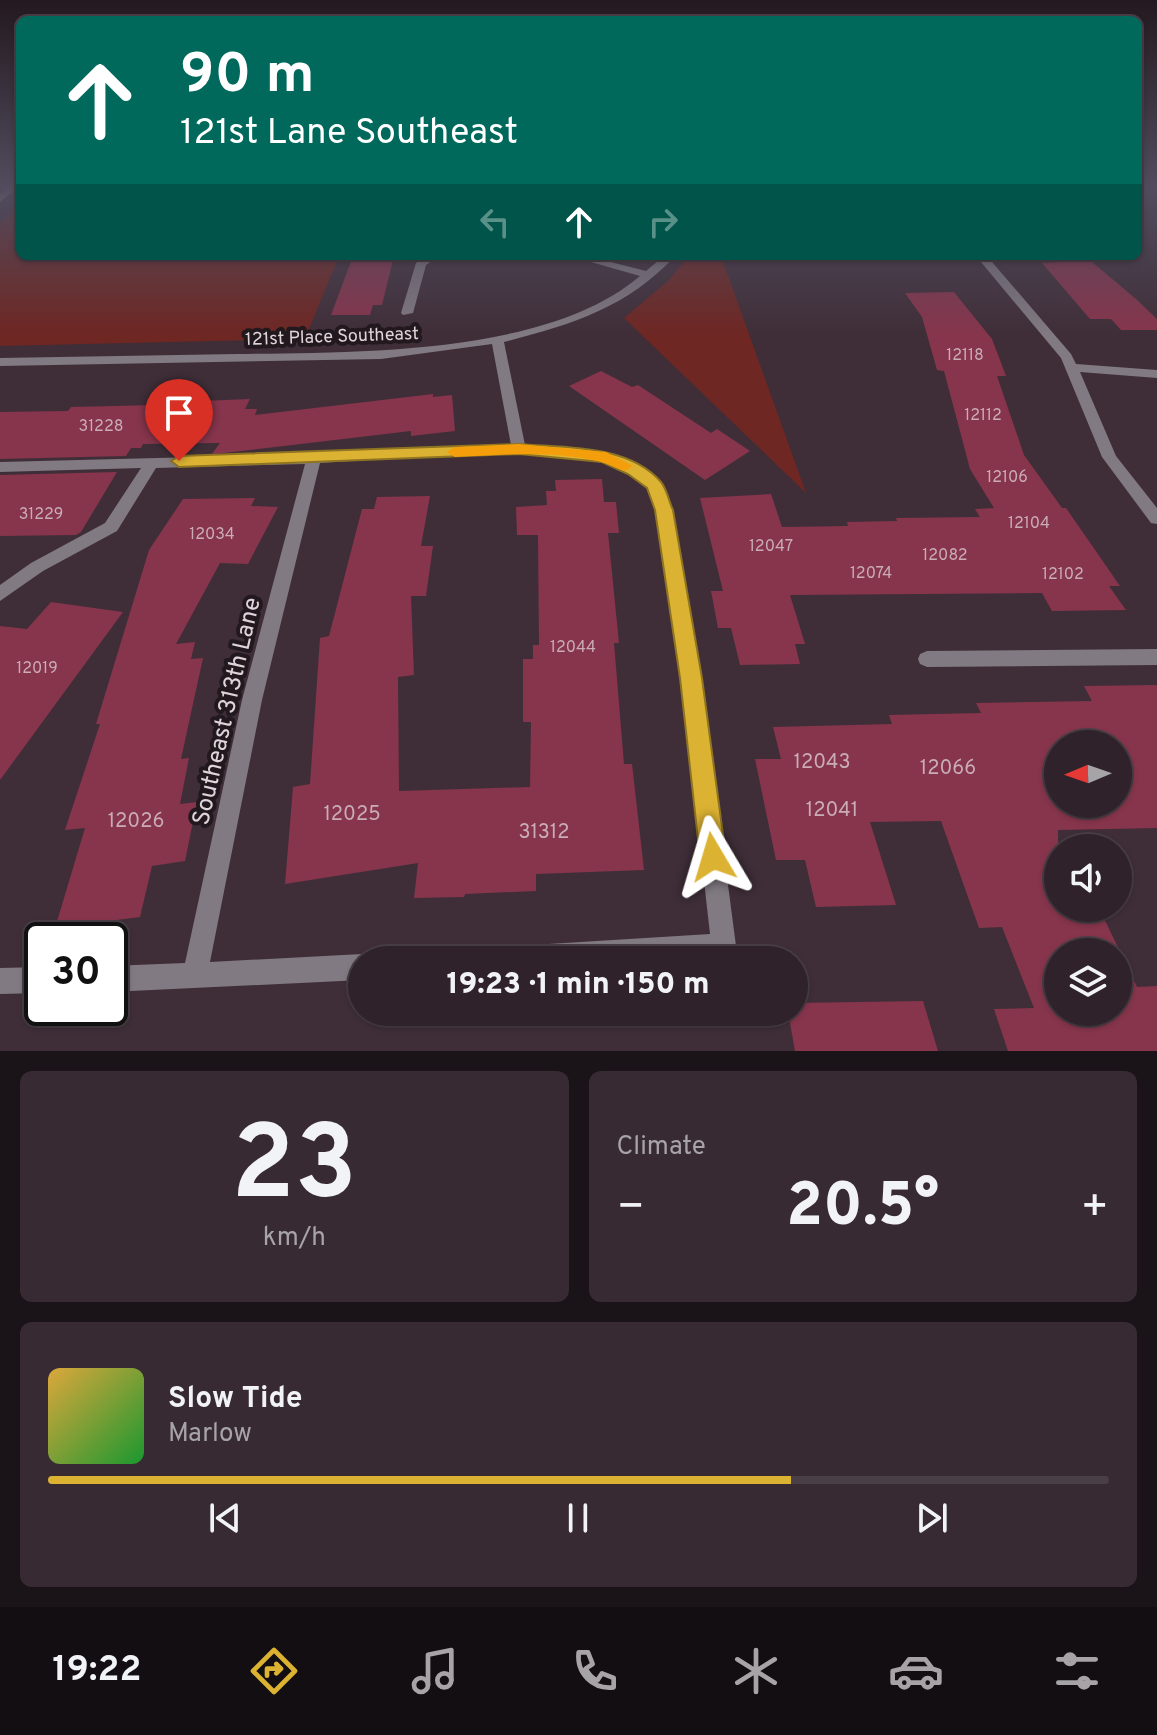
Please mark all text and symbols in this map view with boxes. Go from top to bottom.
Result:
text: 90 m [180,42,315,112]
icon: ahead [48,48,152,152]
text: 121st Lane Southeast [180,111,518,157]
icon: left [473,200,517,244]
icon: ahead [557,200,601,244]
icon: right [641,200,685,244]
street label: 121st Place Southeast [245,323,419,352]
house number: 12118 [946,346,984,366]
pin [145,379,213,461]
icon: arrive [157,391,201,435]
house number: 12112 [964,406,1002,426]
house number: 31228 [79,417,123,437]
house number: 12106 [986,468,1028,488]
house number: 31229 [19,505,63,525]
house number: 12104 [1008,514,1050,534]
house number: 12034 [189,525,235,545]
house number: 12047 [749,537,793,557]
house number: 12082 [922,546,968,566]
house number: 12074 [850,564,892,584]
house number: 12102 [1042,565,1084,585]
street label: Southeast 313th Lane [187,595,269,828]
house number: 12044 [550,638,596,658]
house number: 12019 [16,659,58,679]
north arrow [1044,730,1132,818]
map controls [1044,730,1132,1026]
house number: 12043 [794,750,851,776]
house number: 12066 [920,756,976,782]
house number: 12041 [806,798,858,824]
house number: 12025 [323,802,381,828]
house number: 12026 [108,809,164,835]
position arrow [671,815,755,899]
house number: 31312 [518,820,570,846]
button: sound [1044,834,1132,922]
speed limit sign: 30 [24,922,128,1026]
button: layers [1044,938,1132,1026]
text: 19:23 · 1 min · 150 m [446,967,710,1004]
text: 23 [231,1104,357,1236]
text: Climate [617,1131,706,1164]
text: 20.5° [786,1171,939,1247]
text: − [617,1181,645,1237]
text: + [1081,1181,1109,1237]
text: km/h [263,1222,326,1255]
text: Slow Tide [168,1381,302,1418]
text: Marlow [168,1418,252,1451]
icon: previous [203,1496,247,1540]
icon: pause [556,1496,600,1540]
icon: next [910,1496,954,1540]
icon: directions [246,1643,302,1699]
icon: music [407,1643,463,1699]
icon: phone [567,1643,623,1699]
icon: climate [728,1643,784,1699]
icon: car [888,1643,944,1699]
icon: filters [1049,1643,1105,1699]
text: 19:22 [52,1648,142,1694]

